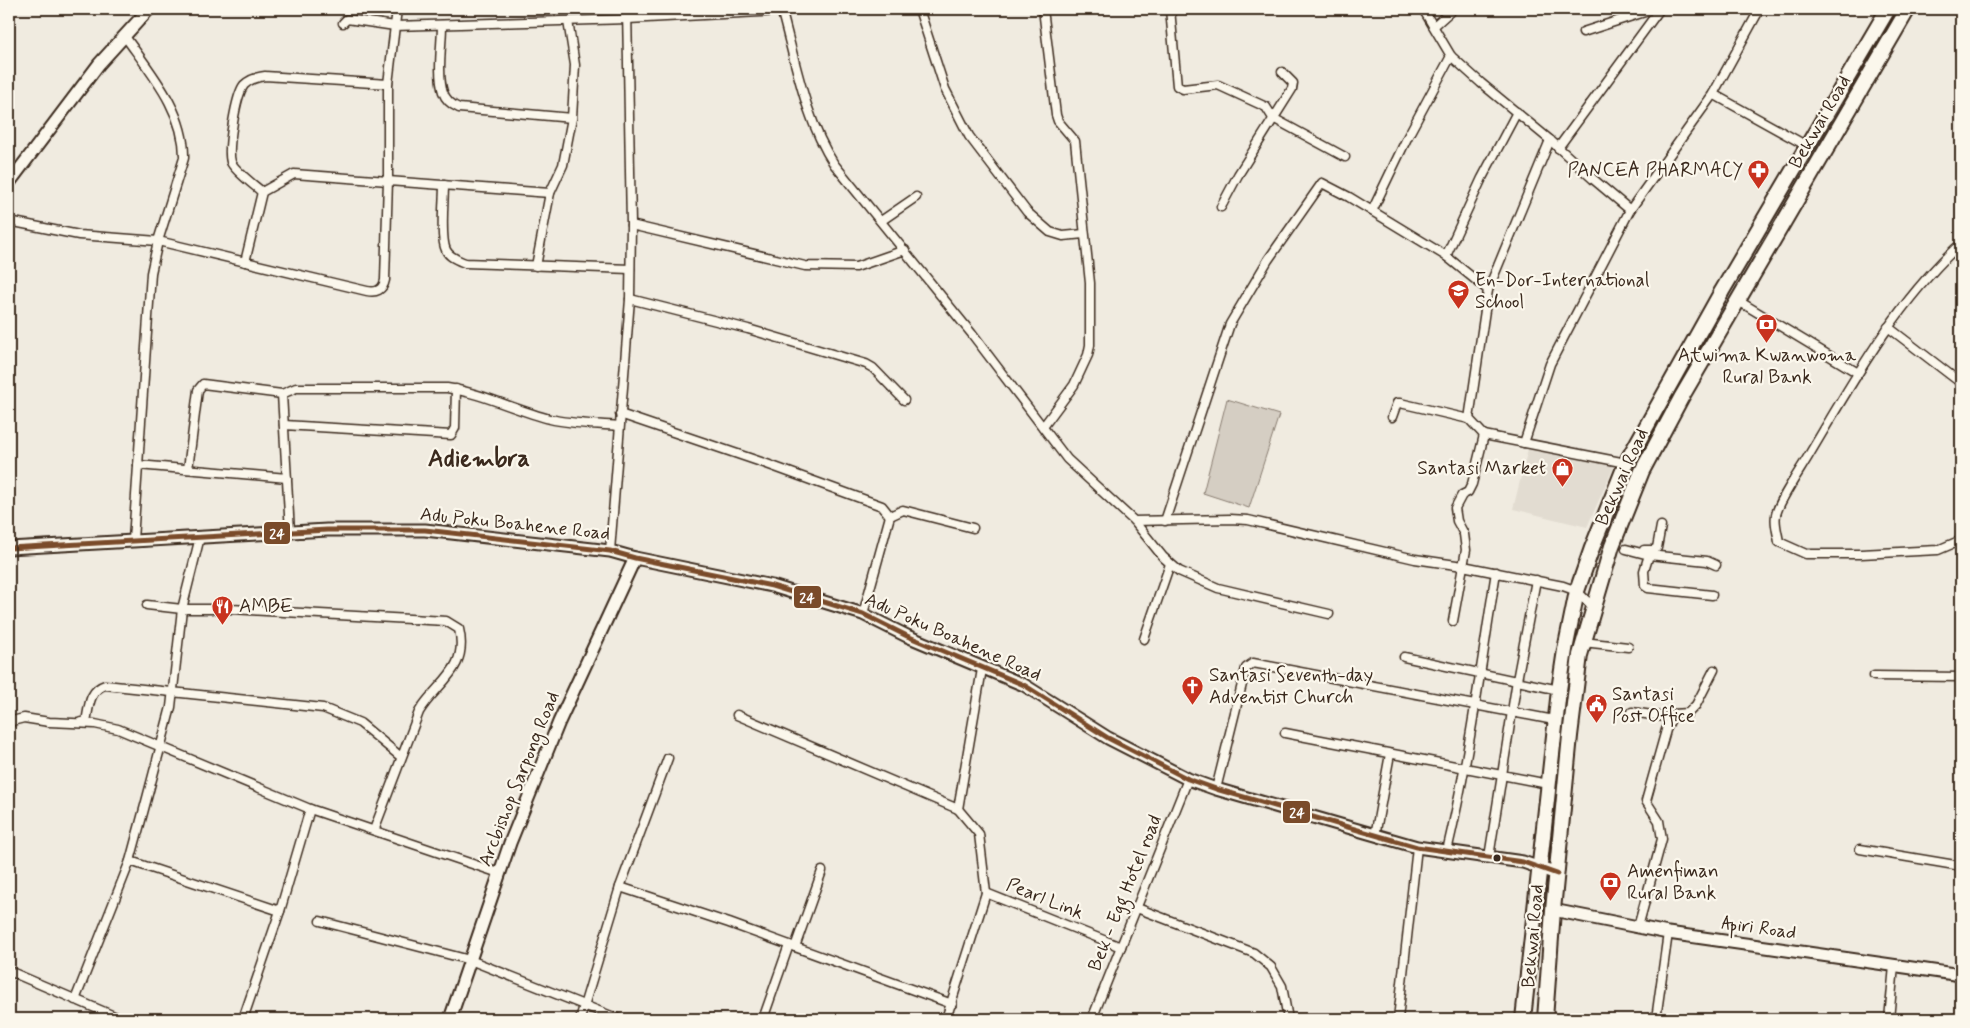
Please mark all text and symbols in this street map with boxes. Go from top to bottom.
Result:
street label: Bekwai Road [1783,71,1857,173]
place label: PANCEA PHARMACY [1567,158,1743,183]
pharmacy icon: PANCEA PHARMACY [1747,158,1771,189]
place label: En-Dor-International School [1475,268,1650,315]
school or university icon: En-Dor-International School [1447,279,1471,310]
bank icon: Atwima Kwanwoma Rural Bank [1755,312,1779,343]
place label: Atwima Kwanwoma Rural Bank [1678,343,1857,390]
street label: Bekwai Road [1589,424,1655,530]
district label: Adiembra [428,444,530,475]
place label: Santasi Market [1417,456,1546,481]
shop icon: Santasi Market [1550,456,1574,487]
street label: Adu Poku Boahene Road [419,502,611,546]
line badge: 24 [263,521,291,545]
text: 24 [269,525,285,543]
line badge: 24 [793,585,822,609]
street label: Adu Poku Boahene Road [861,587,1045,687]
text: 24 [799,589,815,607]
restaurant icon: AMBE [211,594,235,625]
place label: AMBE [239,594,293,619]
place label: Santasi Seventh-day Adventist Church [1209,663,1373,710]
church icon: Santasi Seventh-day Adventist Church [1181,674,1205,705]
place label: Santasi Post Office [1612,682,1695,729]
street label: Arcbishop Sarpong Road [472,688,567,871]
public building icon: Santasi Post Office [1584,693,1608,724]
line badge: 24 [1282,800,1311,824]
text: 24 [1289,804,1305,822]
street label: Bek - Egg Hotel road [1082,811,1171,976]
unlabelled marker [1492,853,1502,863]
place label: Amenfiman Rural Bank [1627,859,1719,906]
bank icon: Amenfiman Rural Bank [1599,870,1623,901]
street label: Pearl Link [1003,872,1087,926]
street label: Bekwai Road [1516,883,1550,989]
street label: Apiri Road [1720,910,1798,948]

